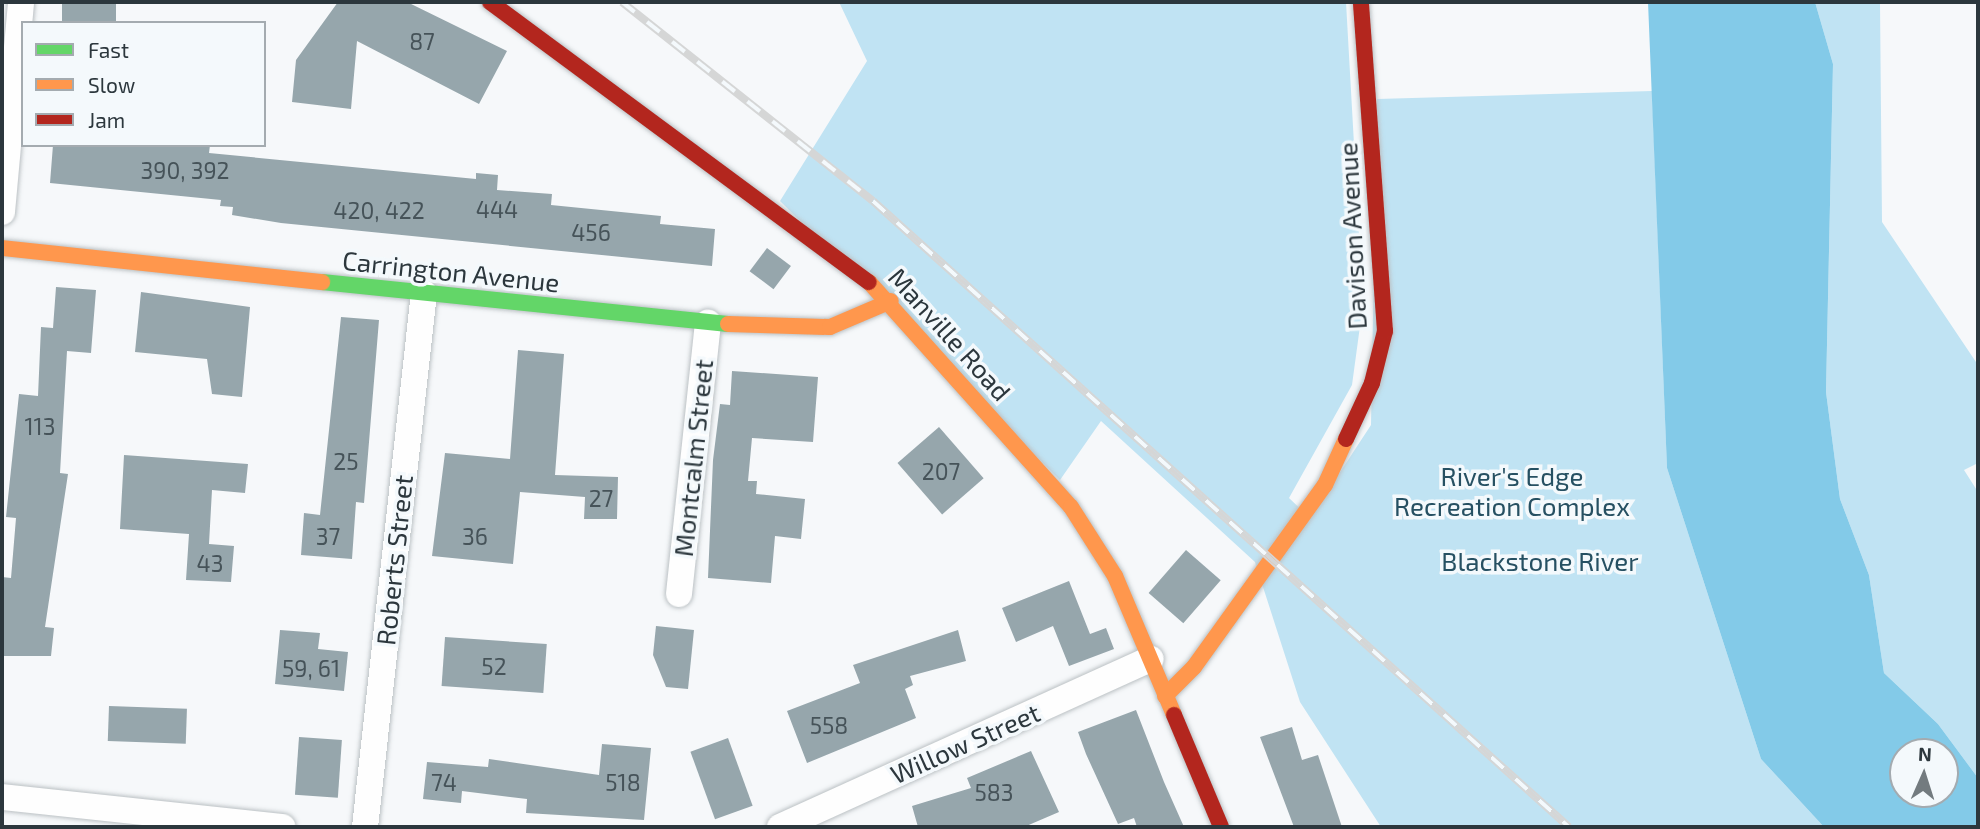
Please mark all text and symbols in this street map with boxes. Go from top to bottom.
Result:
legend [21,21,266,147]
house number: 87 [409,27,435,55]
text: Fast [88,37,129,62]
text: Slow [88,72,135,97]
text: Jam [88,107,125,132]
street label: Davison Avenue [1332,141,1372,331]
house number: 390, 392 [140,156,230,184]
house number: 444 [476,195,518,223]
house number: 420, 422 [333,196,425,224]
house number: 456 [571,218,611,246]
street label: Carrington Avenue [341,244,561,298]
street label: Manville Road [882,261,1018,407]
street label: Montcalm Street [667,358,719,558]
house number: 113 [24,412,56,440]
house number: 25 [333,447,359,475]
house number: 207 [922,457,960,485]
park label: River's Edge Recreation Complex [1394,460,1630,522]
street label: Roberts Street [370,473,418,647]
house number: 27 [589,484,613,512]
house number: 37 [316,522,340,550]
house number: 36 [462,522,488,550]
park label: Blackstone River [1441,545,1639,577]
house number: 43 [197,549,223,577]
house number: 52 [481,652,507,680]
house number: 59, 61 [282,654,340,682]
street label: Willow Street [885,696,1045,790]
house number: 558 [810,711,848,739]
north arrow [1889,738,1959,808]
text: N [1918,742,1932,765]
house number: 74 [431,768,457,796]
house number: 518 [605,768,641,796]
house number: 583 [974,778,1014,806]

